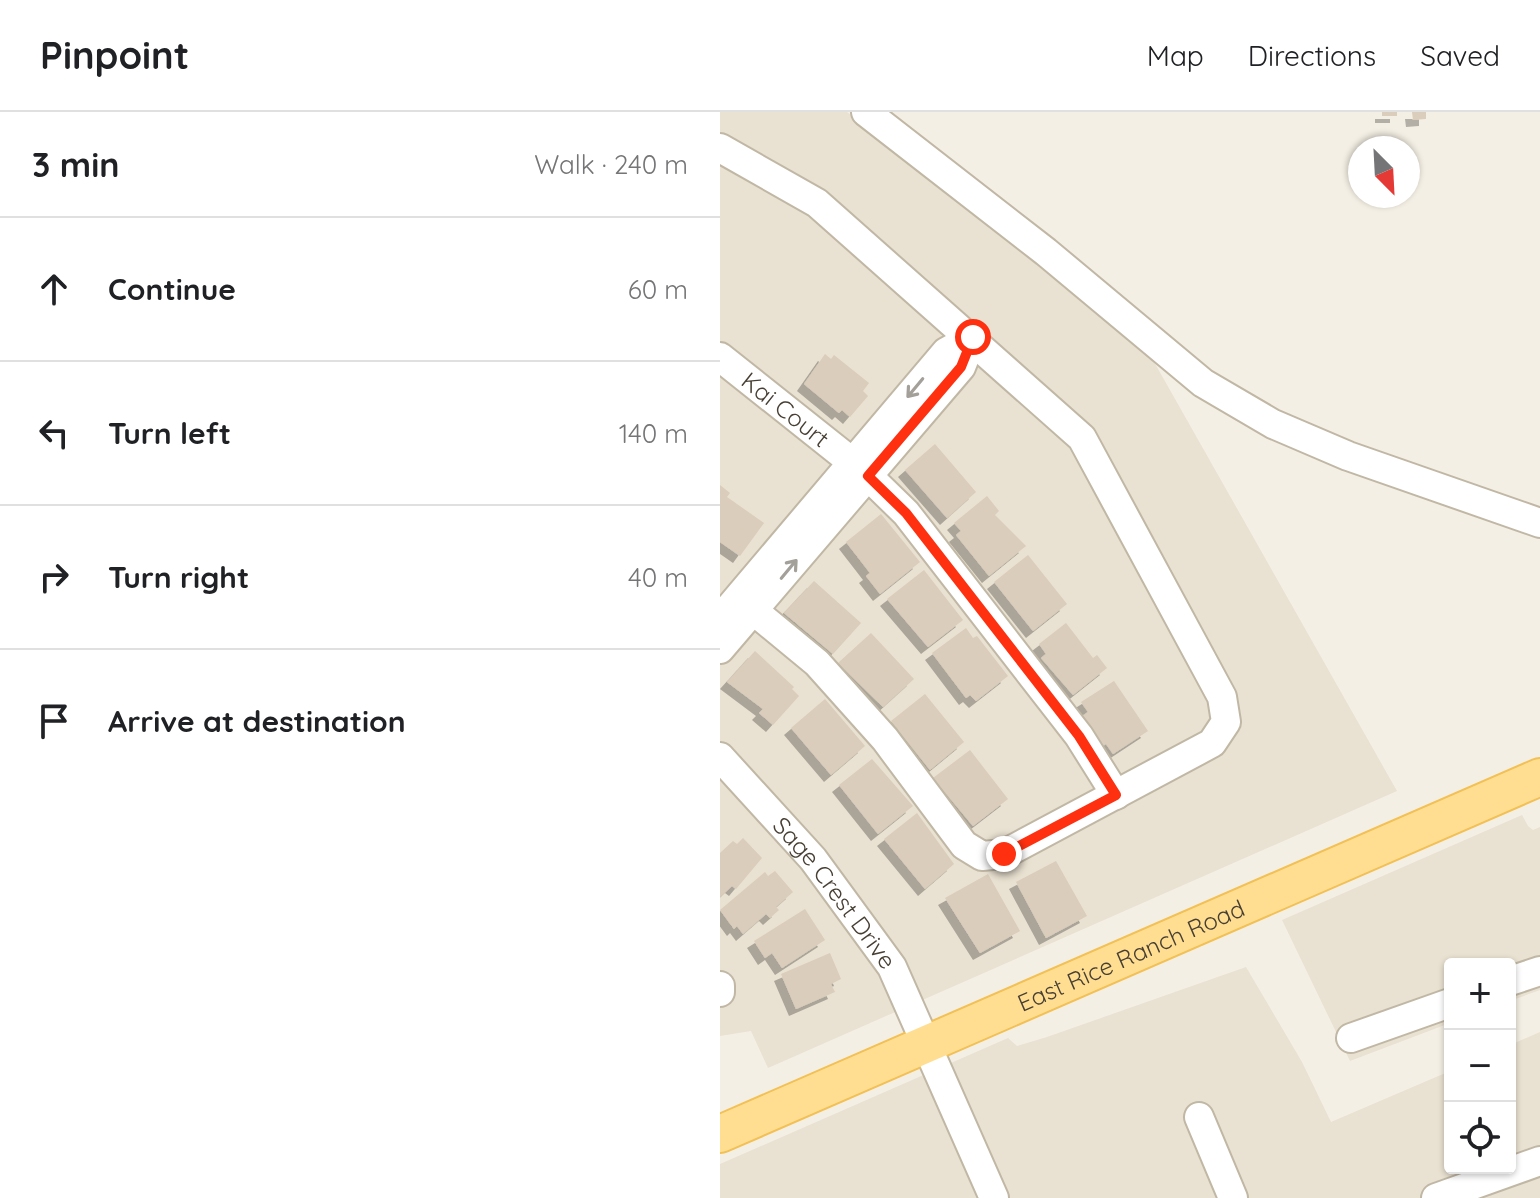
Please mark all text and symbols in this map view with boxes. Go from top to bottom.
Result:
text: Pinpoint [40,31,189,79]
text: Map [1147,38,1204,73]
text: Directions [1248,38,1376,73]
text: Saved [1420,38,1500,73]
north arrow [1348,136,1420,208]
text: 3 min [32,143,119,186]
text: Walk · 240 m [534,148,688,181]
icon: ahead [32,267,76,311]
text: Continue [108,270,236,308]
text: 60 m [628,273,688,306]
route start [955,319,991,355]
street label: Kai Court [736,365,836,453]
one-way arrow [906,378,924,398]
icon: left [32,411,76,455]
text: Turn left [108,414,231,452]
text: 140 m [619,417,688,450]
icon: right [32,555,76,599]
text: Turn right [108,558,249,596]
one-way arrow [780,559,798,580]
text: 40 m [628,561,688,594]
icon: arrive [32,699,76,743]
text: Arrive at destination [108,702,406,740]
street label: Sage Crest Drive [767,810,903,975]
route end [986,836,1022,872]
street label: East Rice Ranch Road [1013,893,1249,1018]
map controls [1444,958,1516,1174]
button: + [1444,958,1516,1030]
button: − [1444,1030,1516,1102]
button: locate [1444,1102,1516,1174]

